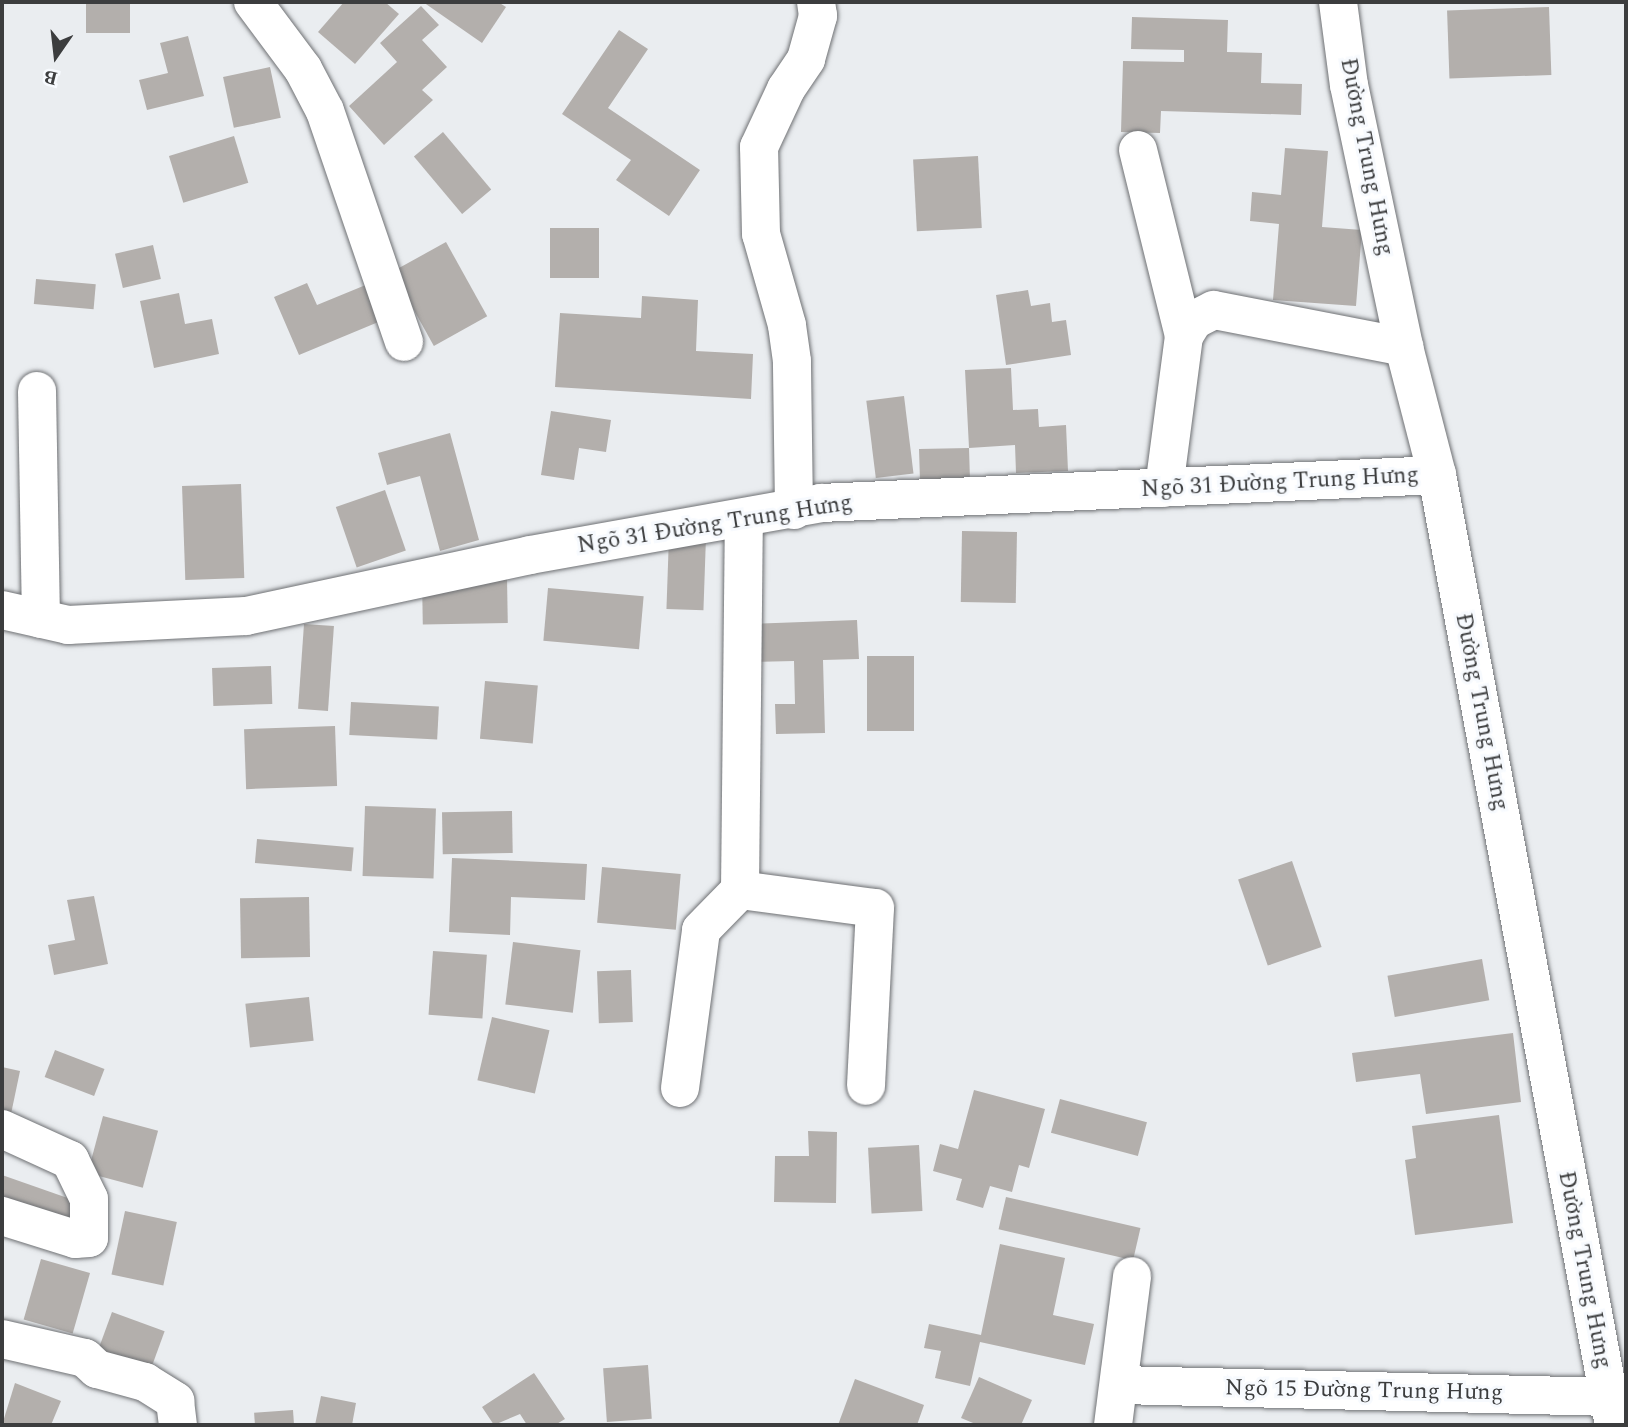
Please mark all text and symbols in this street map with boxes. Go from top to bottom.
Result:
north arrow [21,21,91,91]
street label: Đường Trung Hưng [1333,56,1399,258]
text: B [41,61,61,93]
street label: Ngõ 31 Đường Trung Hưng [1140,462,1420,504]
street label: Ngõ 31 Đường Trung Hưng [575,490,855,560]
street label: Đường Trung Hưng [1448,611,1514,813]
street label: Đường Trung Hưng [1551,1169,1617,1371]
street label: Ngõ 15 Đường Trung Hưng [1225,1375,1503,1407]

